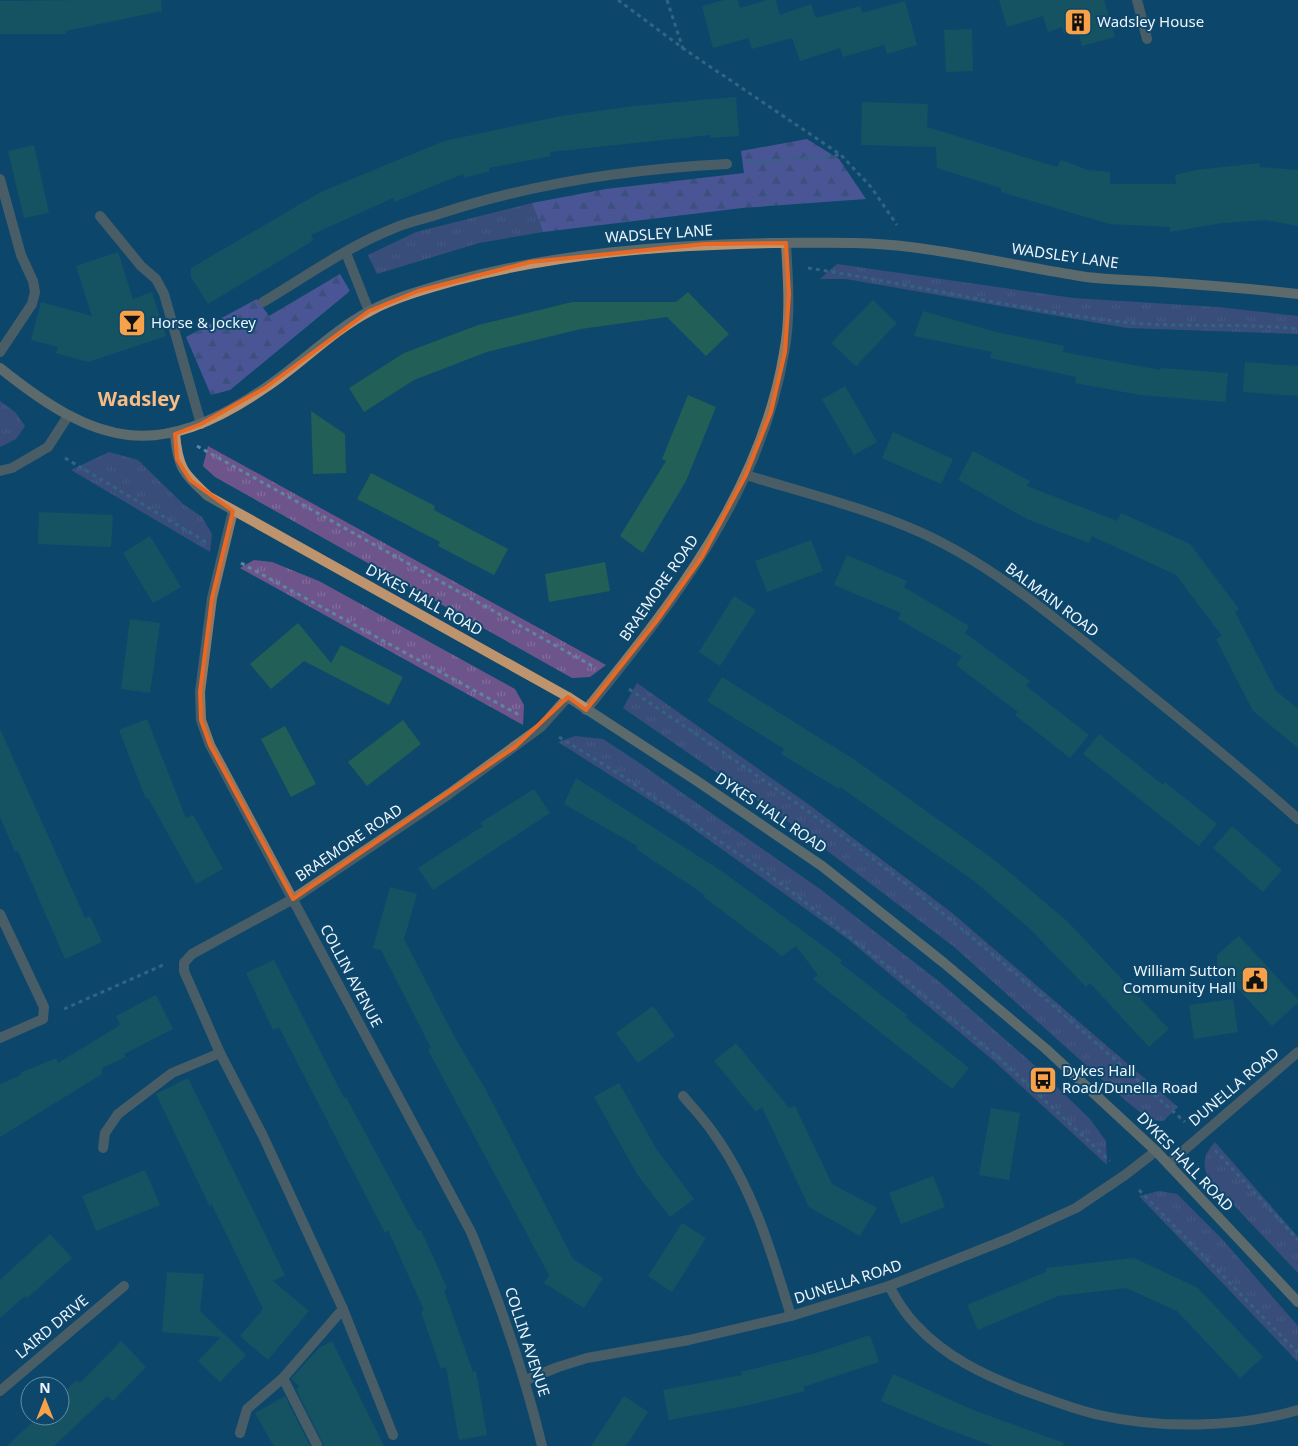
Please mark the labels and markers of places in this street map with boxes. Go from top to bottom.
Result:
building icon: Wadsley House [1063,7,1093,37]
place label: Wadsley House [1097,11,1204,31]
bar icon: Horse & Jockey [117,308,147,338]
place label: Horse & Jockey [151,312,256,332]
place label: William Sutton Community Hall [1123,960,1236,997]
public building icon: William Sutton Community Hall [1240,965,1270,995]
place label: Dykes Hall Road/Dunella Road [1062,1060,1198,1097]
bus stop icon: Dykes Hall Road/Dunella Road [1028,1065,1058,1095]

